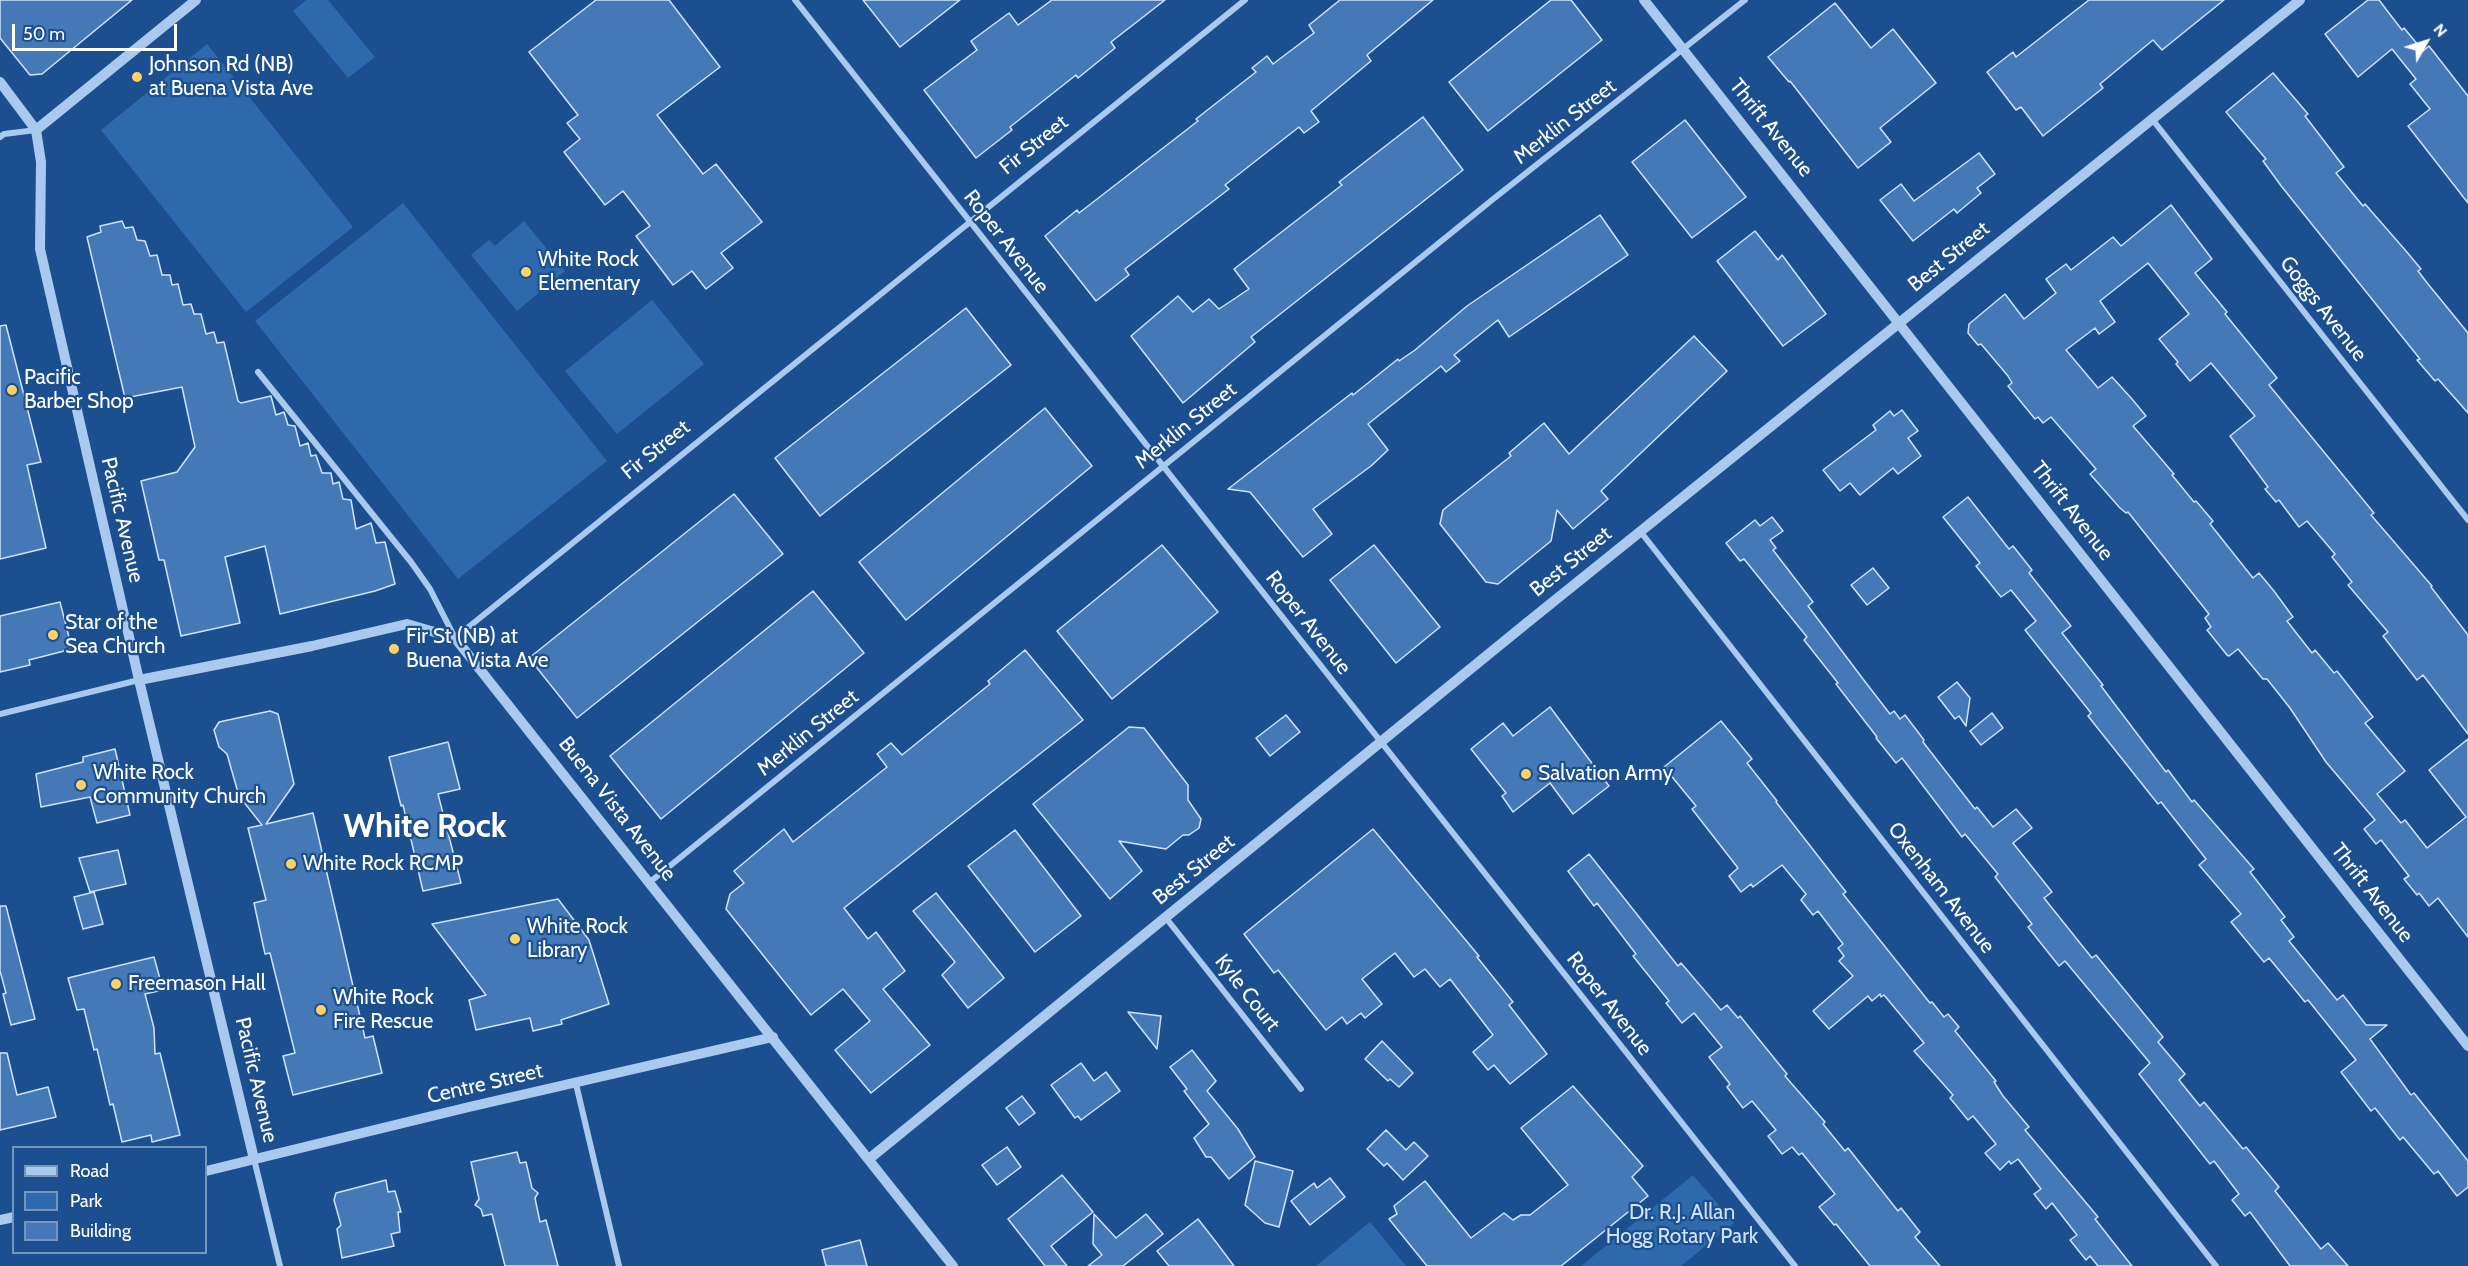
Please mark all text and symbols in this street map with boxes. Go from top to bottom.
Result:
scale bar [15,12,180,50]
north arrow [2396,12,2456,72]
text: N [2429,20,2451,41]
text: 50 m [23,23,65,45]
place label: Johnson Rd (NB) at Buena Vista Ave [149,52,313,102]
marker: Johnson Rd (NB) at Buena Vista Ave [130,70,144,84]
street label: Merklin Street [1509,74,1621,170]
street label: Thrift Avenue [1724,74,1818,182]
street label: Fir Street [995,110,1073,180]
street label: Roper Avenue [958,185,1054,299]
street label: Best Street [1903,216,1995,298]
place label: White Rock Elementary [538,247,640,297]
street label: Goggs Avenue [2274,251,2372,367]
marker: White Rock Elementary [519,265,533,279]
place label: Pacific Barber Shop [24,365,134,415]
street label: Merklin Street [1130,377,1242,475]
marker: Pacific Barber Shop [5,383,19,397]
street label: Fir Street [617,415,695,485]
street label: Pacific Avenue [95,455,149,585]
street label: Thrift Avenue [2025,456,2119,566]
street label: Best Street [1525,521,1617,603]
street label: Roper Avenue [1260,566,1356,680]
place label: Star of the Sea Church [65,610,165,660]
place label: Fir St (NB) at Buena Vista Ave [406,624,549,674]
marker: Star of the Sea Church [46,628,60,642]
marker: Fir St (NB) at Buena Vista Ave [387,642,401,656]
street label: Merklin Street [752,684,864,782]
street label: Buena Vista Avenue [553,732,681,886]
place label: White Rock Community Church [93,760,266,810]
place label: Salvation Army [1538,761,1673,787]
marker: Salvation Army [1519,767,1533,781]
marker: White Rock Community Church [74,778,88,792]
district label: White Rock [343,807,507,847]
street label: Oxenham Avenue [1882,818,2000,958]
street label: Best Street [1148,829,1240,911]
street label: Thrift Avenue [2325,838,2419,948]
place label: White Rock RCMP [303,851,463,877]
marker: White Rock RCMP [284,857,298,871]
place label: White Rock Library [527,914,628,964]
marker: White Rock Library [508,932,522,946]
street label: Roper Avenue [1561,947,1657,1061]
street label: Kyle Court [1209,950,1285,1036]
place label: Freemason Hall [128,971,266,997]
marker: Freemason Hall [109,977,123,991]
place label: White Rock Fire Rescue [333,985,434,1035]
marker: White Rock Fire Rescue [314,1003,328,1017]
street label: Pacific Avenue [229,1015,283,1145]
street label: Centre Street [425,1058,545,1110]
legend [12,1146,207,1254]
text: Road [70,1160,109,1182]
text: Park [70,1190,102,1212]
park label: Dr. R.J. Allan Hogg Rotary Park [1606,1200,1758,1250]
text: Building [70,1220,131,1242]

